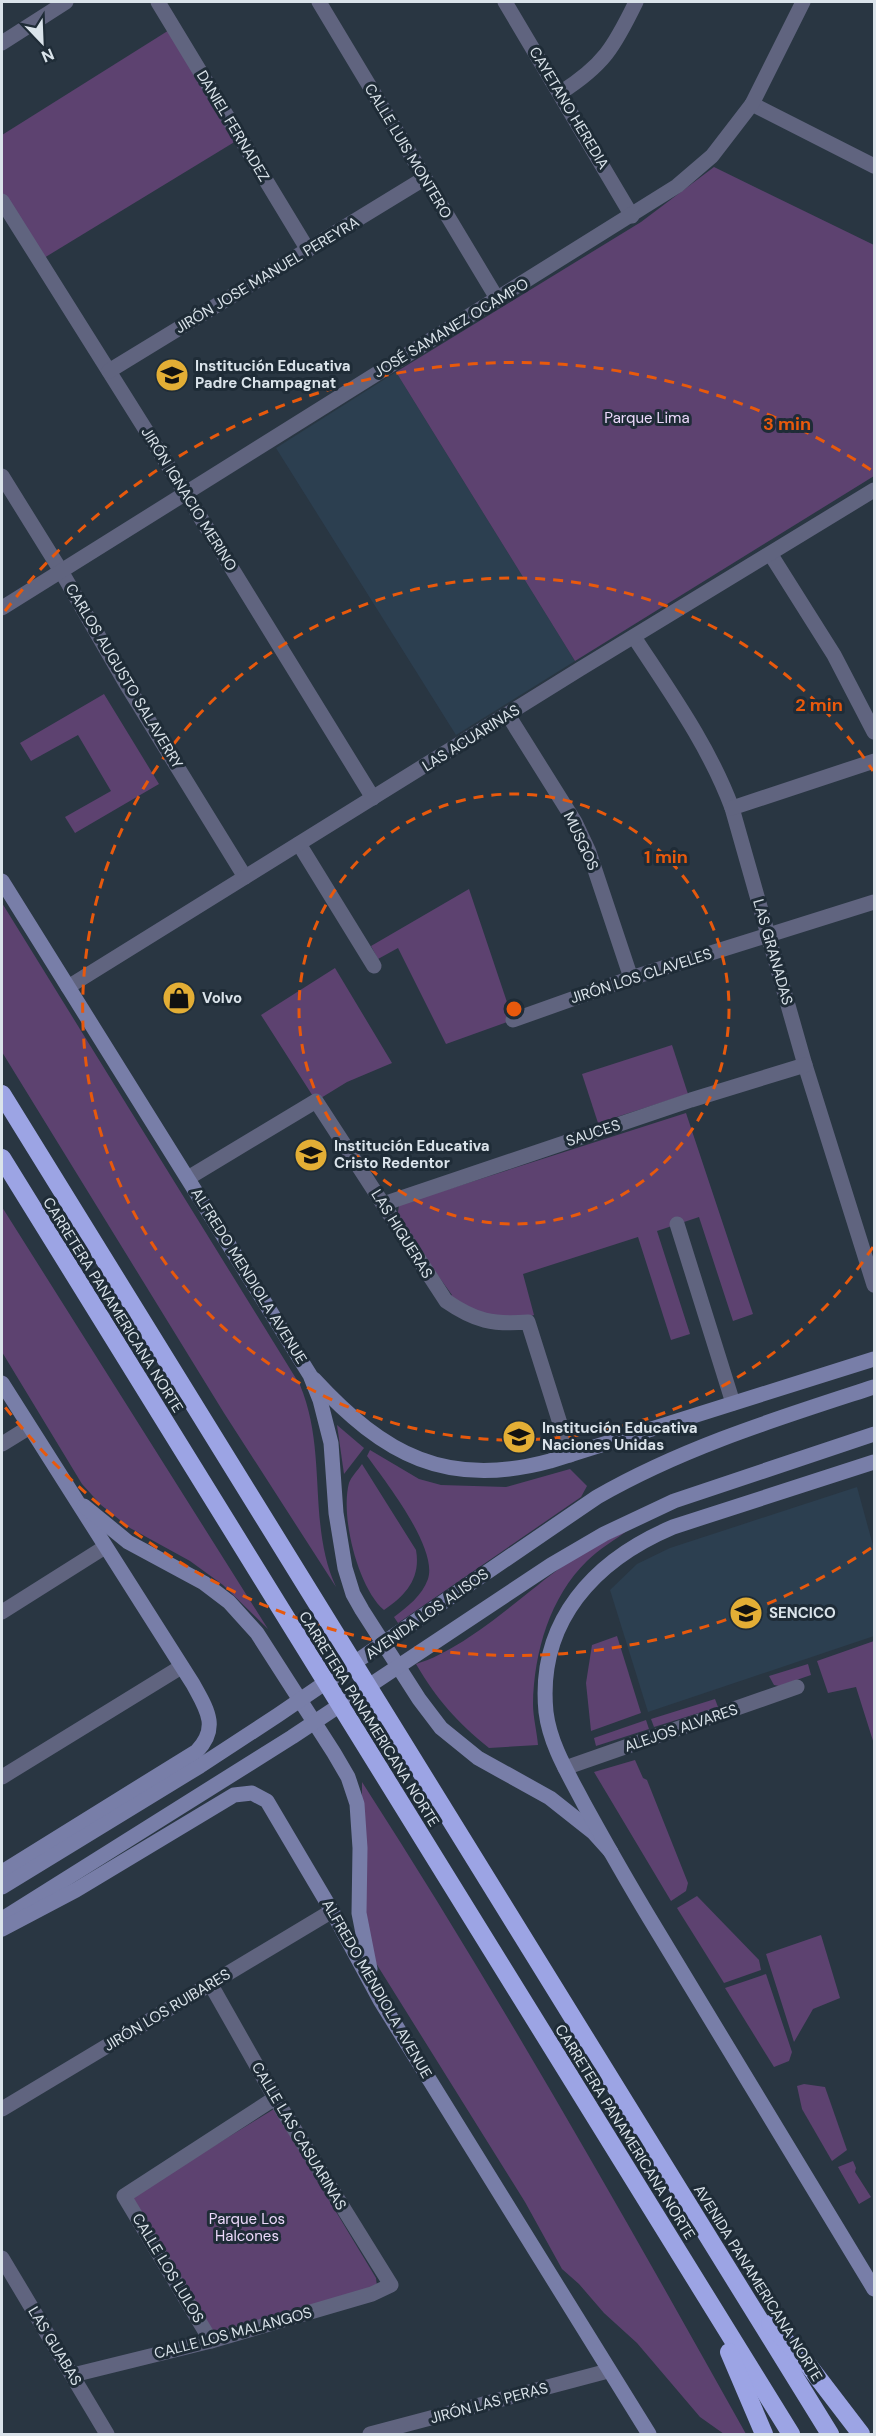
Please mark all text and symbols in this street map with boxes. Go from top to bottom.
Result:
north arrow [12,12,72,72]
text: N [38,43,57,67]
street label: CAYETANO HEREDIA [524,43,614,173]
street label: DANIEL FERNADEZ [192,67,274,185]
street label: CALLE LUIS MONTERO [360,80,456,222]
street label: JIRÓN JOSE MANUEL PEREYRA [171,212,363,338]
street label: JOSÉ SAMANEZ OCAMPO [370,274,532,382]
place label: Institución Educativa Padre Champagnat [195,356,351,393]
school or university icon: Institución Educativa Padre Champagnat [154,357,190,393]
park label: Parque Lima [604,408,690,428]
text: 3 min [763,412,811,436]
street label: JIRÓN IGNACIO MERINO [137,423,241,575]
street label: CARLOS AUGUSTO SALAVERRY [61,580,188,773]
text: 2 min [795,693,843,717]
street label: LAS ACUARINAS [418,700,524,776]
street label: MUSGOS [559,808,603,874]
text: 1 min [644,845,688,869]
street label: LAS GRANADAS [748,897,798,1008]
street label: JIRÓN LOS CLAVELES [568,944,715,1008]
shop icon: Volvo [161,980,197,1016]
place label: Volvo [202,988,242,1008]
centre of rings [504,999,524,1019]
street label: SAUCES [563,1115,623,1151]
place label: Institución Educativa Cristo Redentor [334,1136,490,1173]
school or university icon: Institución Educativa Cristo Redentor [293,1137,329,1173]
street label: ALFREDO MENDIOLA AVENUE [187,1184,311,1368]
street label: LAS HIGUERAS [367,1186,438,1283]
street label: CARRETERA PANAMERICANA NORTE [38,1194,188,1416]
place label: Institución Educativa Naciones Unidas [542,1418,698,1455]
school or university icon: Institución Educativa Naciones Unidas [501,1419,537,1455]
street label: AVENIDA LOS ALISOS [361,1564,493,1664]
school or university icon: SENCICO [728,1595,764,1631]
place label: SENCICO [769,1603,836,1623]
street label: CARRETERA PANAMERICANA NORTE [294,1608,444,1830]
street label: ALEJOS ALVARES [622,1699,741,1757]
street label: ALFREDO MENDIOLA AVENUE [317,1896,437,2082]
street label: JIRÓN LOS RUIBARES [100,1964,234,2056]
street label: CARRETERA PANAMERICANA NORTE [550,2021,700,2243]
street label: CALLE LAS CASUARINAS [247,2058,351,2214]
street label: AVENIDA PANAMERICANA NORTE [689,2181,827,2385]
street label: CALLE LOS LULOS [127,2209,209,2327]
park label: Parque Los Halcones [209,2209,285,2246]
street label: CALLE LOS MALANGOS [152,2302,314,2364]
street label: LAS GUABAS [24,2303,87,2389]
street label: JIRÓN LAS PERAS [428,2378,550,2428]

